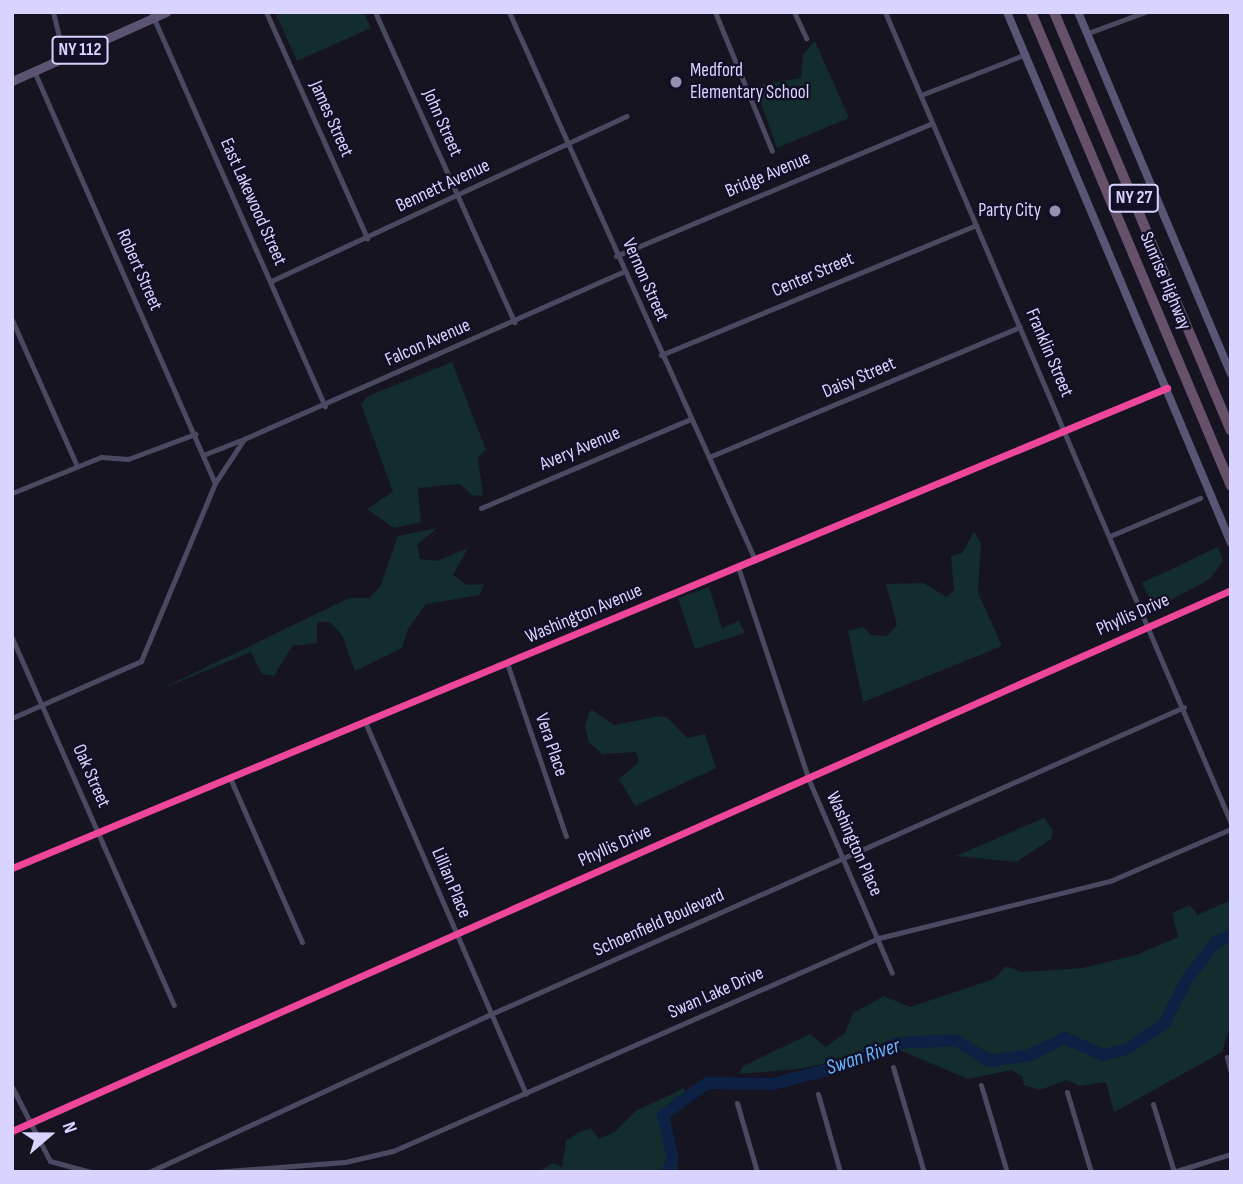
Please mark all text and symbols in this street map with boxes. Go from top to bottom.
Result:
road number: NY 112 [50,36,110,64]
place label: Medford Elementary School [690,60,809,104]
marker: Medford Elementary School [668,74,684,90]
street label: James Street [304,77,358,161]
street label: John Street [417,86,467,160]
street label: East Lakewood Street [215,135,291,269]
street label: Bridge Avenue [722,147,814,203]
street label: Bennett Avenue [392,154,494,218]
road number: NY 27 [1108,183,1160,212]
place label: Party City [978,200,1041,222]
marker: Party City [1047,203,1063,219]
street label: Robert Street [111,226,167,314]
street label: Sunrise Highway [1134,228,1196,334]
street label: Vernon Street [617,235,673,325]
street label: Center Street [769,248,857,302]
street label: Franklin Street [1020,305,1078,401]
street label: Falcon Avenue [382,314,474,372]
street label: Daisy Street [819,352,899,404]
street label: Avery Avenue [536,422,624,476]
street label: Washington Avenue [522,579,646,649]
street label: Phyllis Drive [1093,589,1173,641]
street label: Vera Place [530,711,572,779]
street label: Oak Street [67,741,115,811]
street label: Washington Place [821,788,887,900]
street label: Phyllis Drive [575,820,655,872]
street label: Lillian Place [426,844,476,922]
street label: Schoenfield Boulevard [590,884,728,962]
street label: Swan Lake Drive [665,962,767,1024]
water label: Swan River [823,1033,903,1081]
north arrow [14,1100,84,1170]
text: N [57,1119,82,1136]

